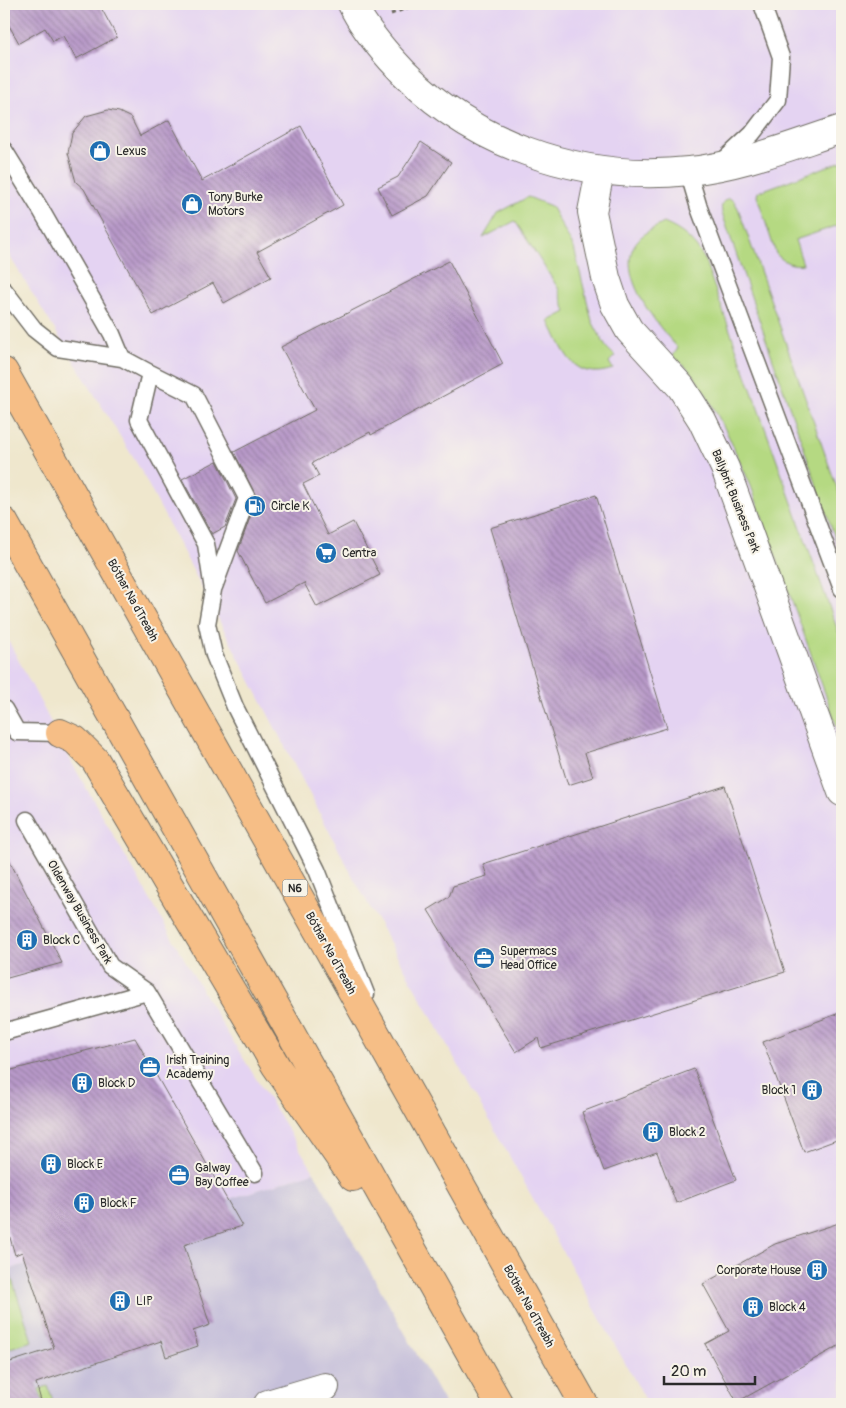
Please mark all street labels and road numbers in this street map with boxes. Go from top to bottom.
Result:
street label: Ballybrit Business Park [708,447,763,555]
street label: Bóthar Na dTreabh [104,556,162,644]
street label: Oldenway Business Park [44,858,115,967]
road number: N6 [282,880,308,896]
street label: Bóthar Na dTreabh [302,909,360,997]
street label: Bóthar Na dTreabh [500,1262,558,1350]

